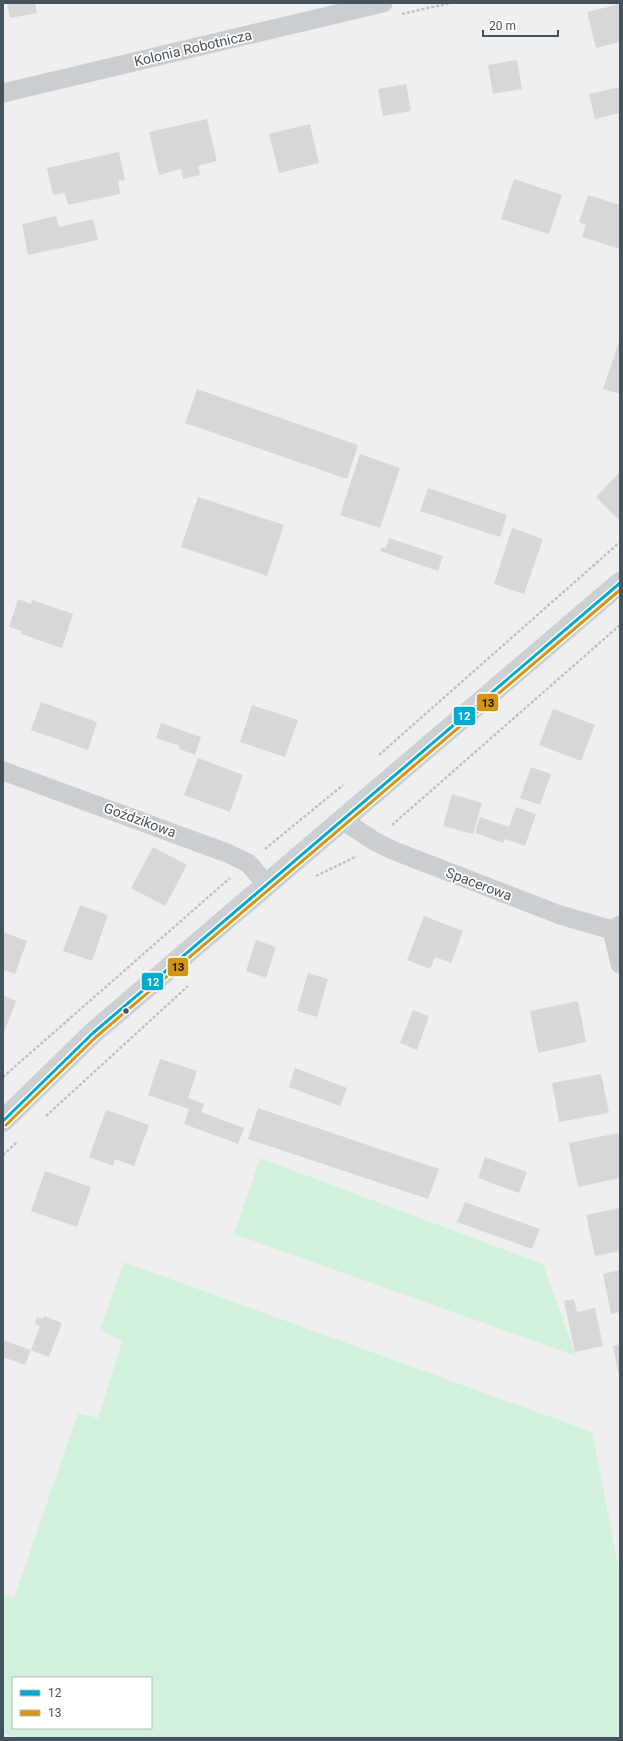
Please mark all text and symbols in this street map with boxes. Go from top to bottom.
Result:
scale bar [483,12,558,38]
text: 20 m [489,19,516,33]
street label: Kolonia Robotnicza [133,27,253,69]
line badge: 13 [476,693,499,712]
text: 13 [482,697,494,710]
line badge: 12 [453,706,476,726]
text: 12 [458,710,470,723]
street label: Goździkowa [102,800,178,840]
street label: Spacerowa [444,864,514,904]
line badge: 13 [167,957,189,977]
text: 13 [172,961,184,974]
line badge: 12 [141,972,164,991]
text: 12 [147,976,159,989]
unlabelled marker [121,1006,131,1016]
legend [12,1677,152,1729]
text: 12 [48,1686,62,1700]
text: 13 [48,1706,62,1720]

